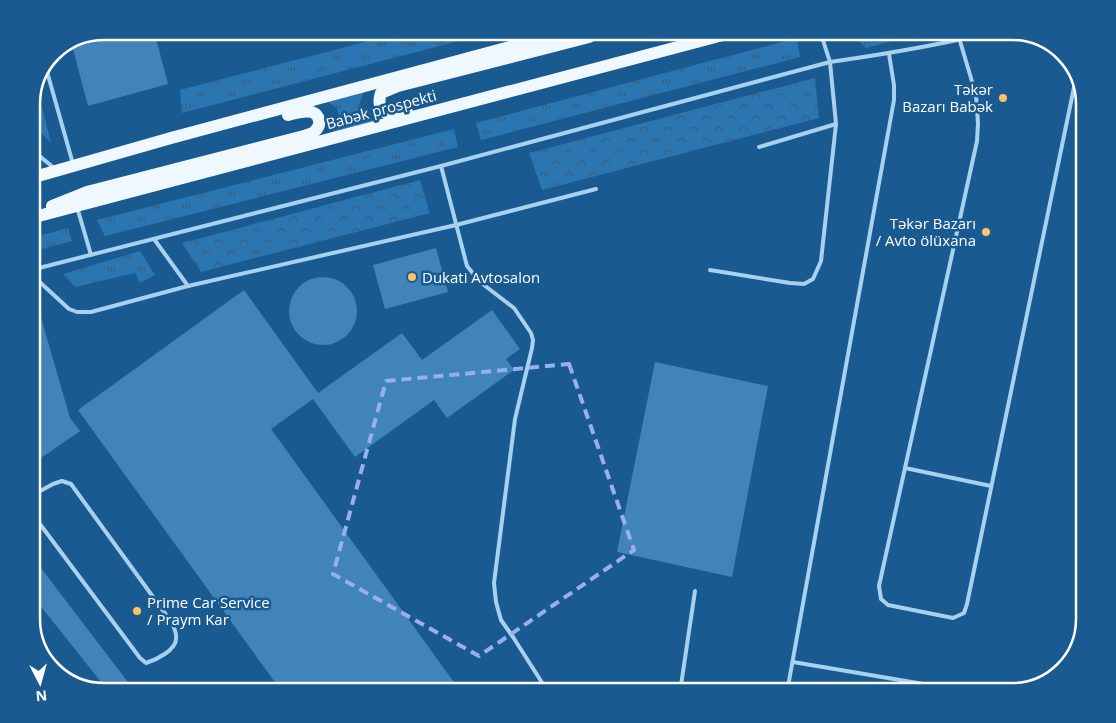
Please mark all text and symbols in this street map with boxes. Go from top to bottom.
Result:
place label: Təkər Bazarı Babək [902,79,993,116]
street label: Babək prospekti [324,85,438,133]
marker: Təkər Bazarı Babək [997,92,1009,104]
place label: Təkər Bazarı / Avto ölüxana [876,213,976,250]
marker: Təkər Bazarı / Avto ölüxana [980,226,992,238]
place label: Dukati Avtosalon [422,267,540,287]
marker: Dukati Avtosalon [406,271,418,283]
place label: Prime Car Service / Praym Kar [147,592,270,629]
marker: Prime Car Service / Praym Kar [131,605,143,617]
north arrow [15,658,65,708]
text: N [35,686,48,706]

